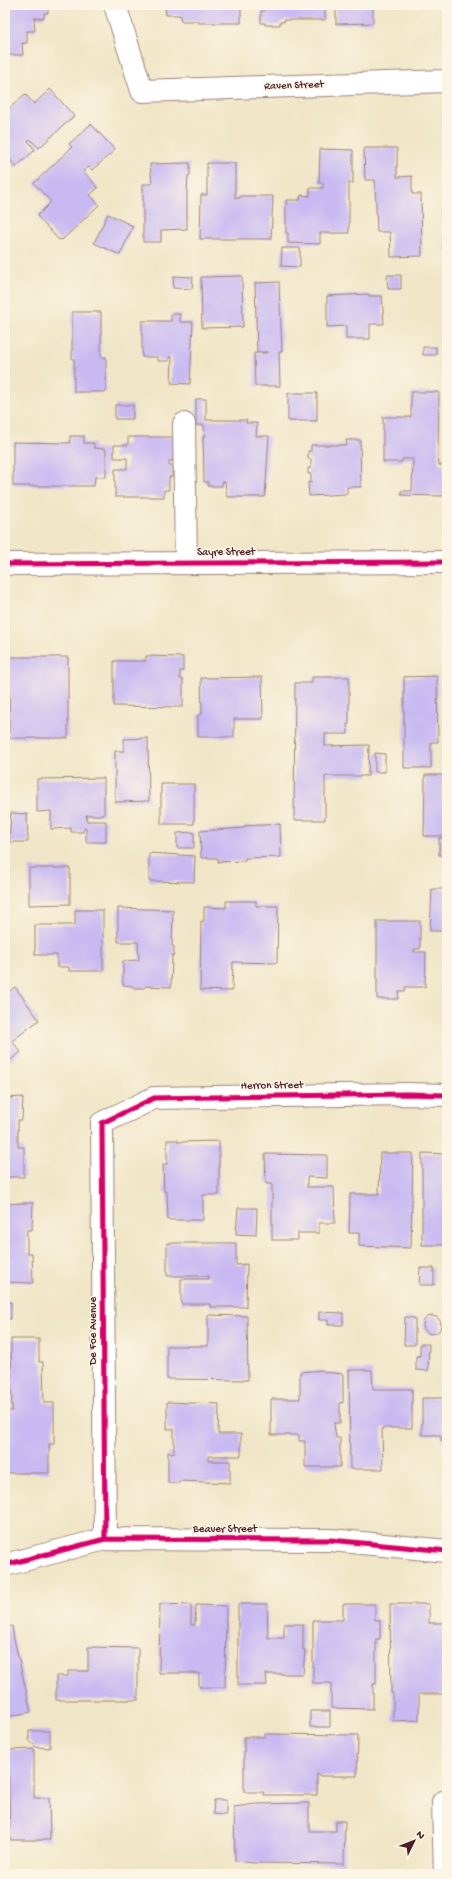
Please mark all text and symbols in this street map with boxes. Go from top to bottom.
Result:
street label: Raven Street [264,79,325,93]
street label: Sayre Street [197,547,257,559]
street label: Herron Street [241,1079,305,1093]
street label: De Foe Avenue [88,1297,100,1366]
street label: Beaver Street [192,1524,258,1536]
north arrow [394,1821,434,1861]
text: N [413,1829,427,1842]

